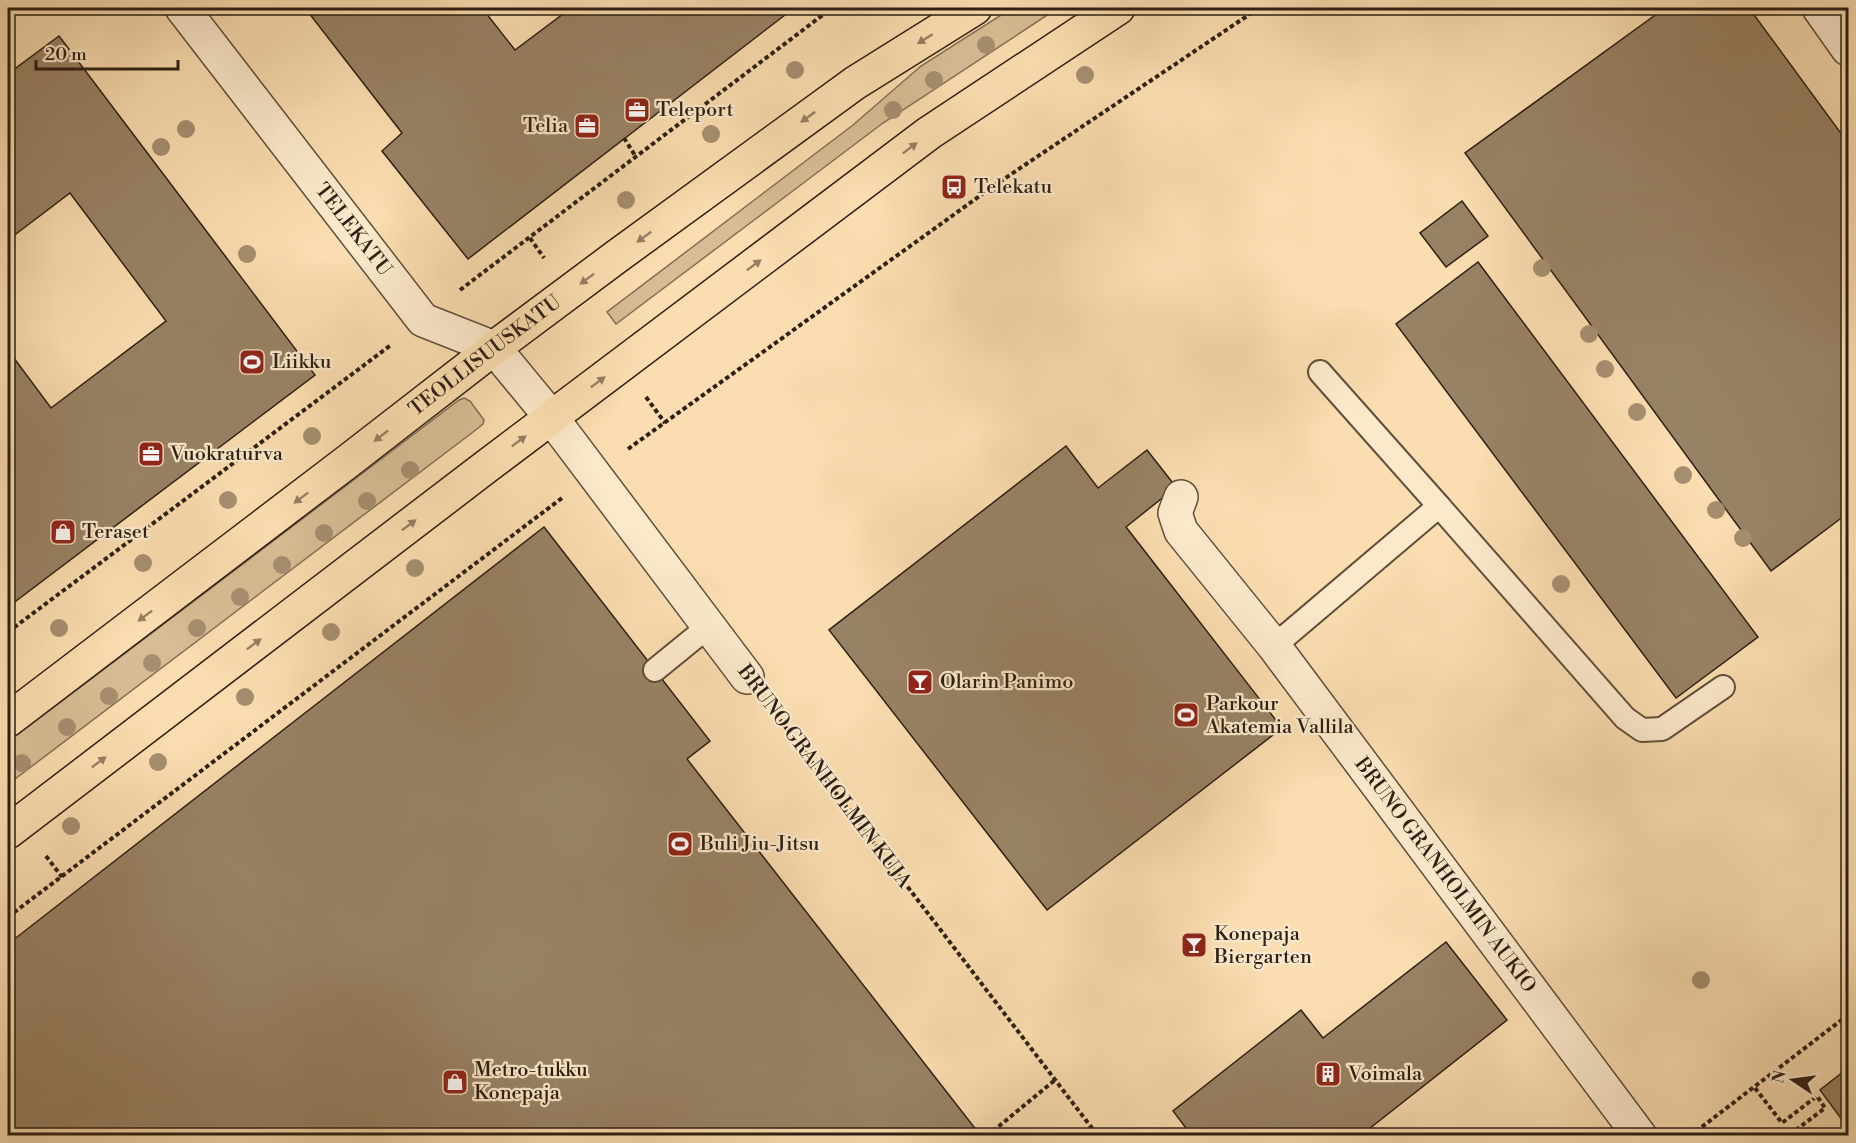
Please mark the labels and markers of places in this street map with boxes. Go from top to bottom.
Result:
office icon: Teleport [622,95,652,125]
place label: Teleport [656,98,733,123]
office icon: Telia [572,111,602,141]
place label: Telia [523,114,569,139]
bus stop icon: Telekatu [939,172,969,202]
place label: Telekatu [974,175,1053,200]
sports icon: Liikku [237,347,267,377]
place label: Liikku [272,350,332,375]
office icon: Vuokraturva [136,439,166,469]
place label: Vuokraturva [169,442,284,467]
shop icon: Teraset [48,517,78,547]
place label: Teraset [82,520,149,545]
bar icon: Olarin Panimo [905,667,935,697]
place label: Olarin Panimo [940,670,1073,695]
place label: Parkour Akatemia Vallila [1205,692,1354,740]
sports icon: Parkour Akatemia Vallila [1171,700,1201,730]
sports icon: Buli Jiu-Jitsu [665,829,695,859]
place label: Buli Jiu-Jitsu [699,832,820,857]
place label: Konepaja Biergarten [1213,922,1312,970]
bar icon: Konepaja Biergarten [1179,930,1209,960]
place label: Metro-tukku Konepaja [474,1058,588,1106]
building icon: Voimala [1313,1059,1343,1089]
place label: Voimala [1347,1062,1423,1087]
shop icon: Metro-tukku Konepaja [440,1067,470,1097]

